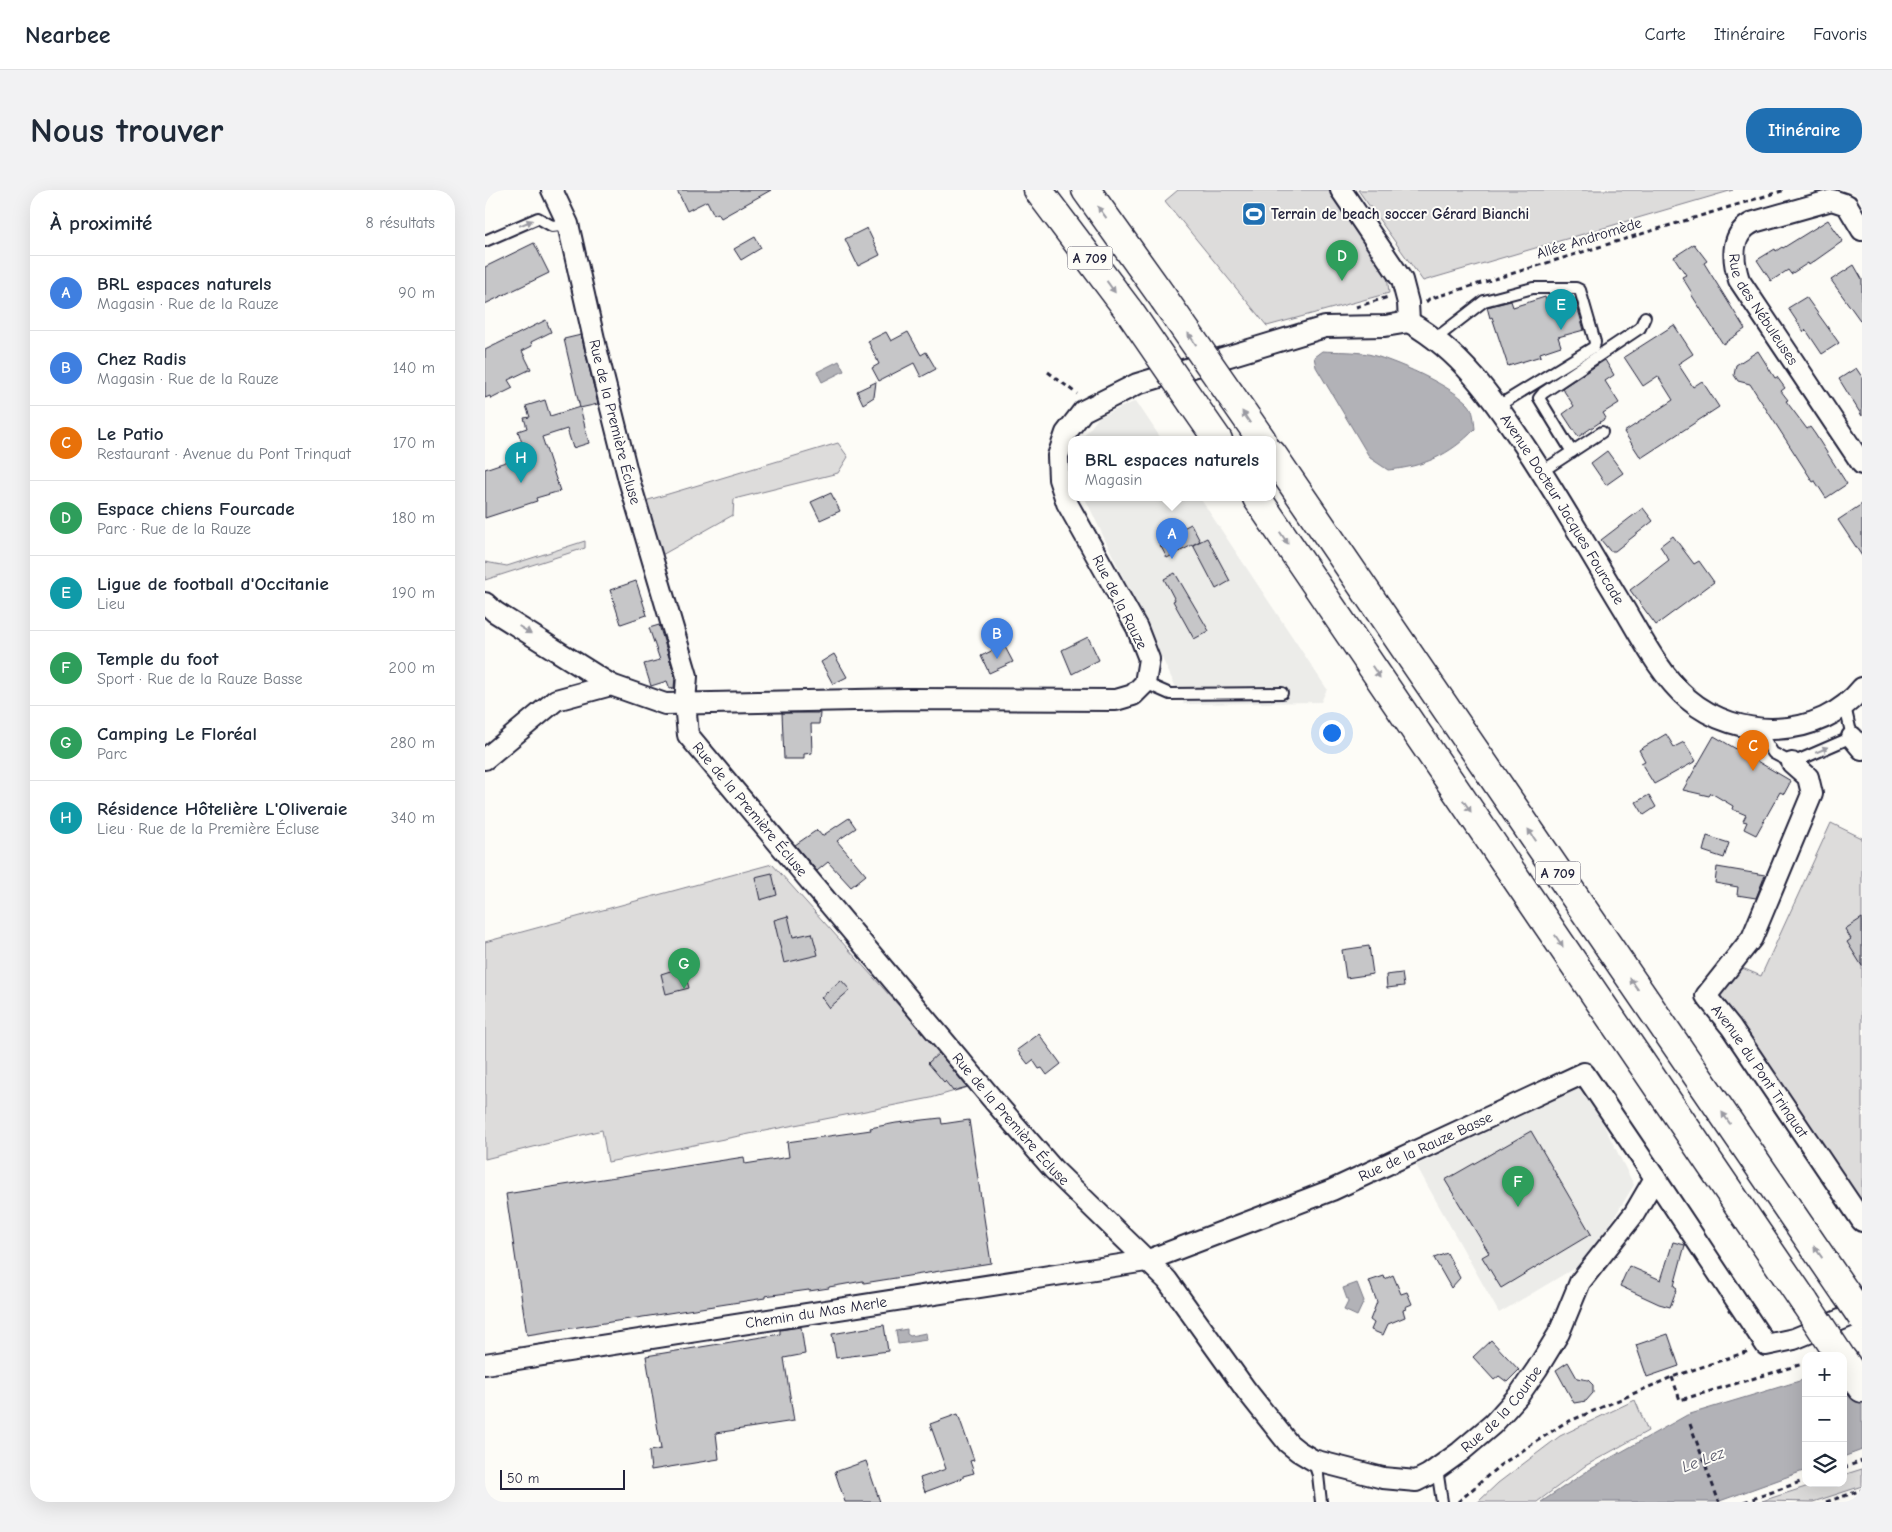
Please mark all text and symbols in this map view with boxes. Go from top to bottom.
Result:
text: Nearbee [25,21,110,49]
text: Carte [1645,24,1686,45]
text: Itinéraire [1714,24,1785,45]
text: Favoris [1813,24,1867,45]
button: Itinéraire [1746,108,1862,153]
text: Nous trouver [30,110,223,151]
sports icon: Terrain de beach soccer Gérard Bianchi [1241,201,1267,227]
one-way arrow [1097,205,1107,219]
place label: Terrain de beach soccer Gérard Bianchi [1271,205,1529,223]
text: À proximité [50,211,152,235]
street label: Allée Andromède [1534,213,1644,263]
text: 8 résultats [366,214,435,232]
one-way arrow [519,218,533,226]
pin: D [1326,240,1358,281]
road number: A 709 [1067,246,1113,270]
street label: Rue des Nébuleuses [1725,253,1802,368]
text: BRL espaces naturels [97,273,271,295]
one-way arrow [1106,280,1116,294]
text: A [62,284,70,302]
text: 90 m [398,284,435,302]
pin: E [1545,289,1577,330]
text: Magasin · Rue de la Rauze [97,295,278,313]
one-way arrow [1187,333,1197,346]
street label: Rue de la Première Écluse [585,338,645,507]
text: Chez Radis [97,348,186,370]
text: B [61,359,71,377]
text: 140 m [393,359,435,377]
text: Magasin · Rue de la Rauze [97,370,278,388]
one-way arrow [1241,410,1251,424]
street label: Avenue Docteur Jacques Fourcade [1497,411,1629,608]
text: Le Patio [97,423,164,445]
text: C [61,434,71,452]
text: 170 m [393,434,435,452]
popup [1068,436,1276,501]
pin: H [505,442,537,483]
text: Restaurant · Avenue du Pont Trinquat [97,445,351,463]
text: BRL espaces naturels [1085,449,1259,471]
text: Magasin [1085,471,1142,489]
text: Espace chiens Fourcade [97,498,295,520]
text: D [61,509,71,527]
text: 180 m [392,509,435,527]
pin: A [1156,518,1188,559]
text: Parc · Rue de la Rauze [97,520,251,538]
one-way arrow [1279,531,1289,545]
street label: Rue de la Rauze [1088,552,1152,653]
text: Ligue de football d'Occitanie [97,573,329,595]
text: E [61,584,71,602]
text: 190 m [392,584,435,602]
text: Lieu [97,595,125,613]
pin: B [981,618,1013,659]
one-way arrow [518,626,532,635]
text: Temple du foot [97,648,218,670]
text: F [61,659,71,677]
text: 200 m [389,659,435,677]
one-way arrow [1371,665,1381,679]
text: Sport · Rue de la Rauze Basse [97,670,302,688]
your location [1319,720,1345,746]
text: Camping Le Floréal [97,723,257,745]
pin: C [1737,730,1769,771]
text: G [60,734,72,752]
text: 280 m [390,734,435,752]
street label: Rue de la Première Écluse [689,738,812,880]
text: Parc [97,745,127,763]
one-way arrow [1815,746,1830,754]
text: Résidence Hôtelière L'Oliveraie [97,798,347,820]
one-way arrow [1462,800,1472,813]
text: H [60,809,72,827]
text: 340 m [391,809,435,827]
text: Lieu · Rue de la Première Écluse [97,820,319,838]
one-way arrow [1527,828,1537,842]
road number: A 709 [1535,861,1581,884]
one-way arrow [1554,934,1564,947]
pin: G [668,948,700,989]
one-way arrow [1629,977,1638,991]
street label: Avenue du Pont Trinquat [1707,1001,1812,1141]
street label: Rue de la Première Écluse [948,1049,1074,1189]
street label: Rue de la Rauze Basse [1356,1108,1496,1185]
one-way arrow [1721,1111,1731,1124]
pin: F [1502,1166,1534,1207]
one-way arrow [1813,1245,1823,1258]
street label: Chemin du Mas Merle [744,1292,889,1332]
map controls [1802,1352,1847,1487]
button: + [1802,1352,1847,1397]
street label: Rue de la Courbe [1457,1362,1546,1456]
button: − [1802,1397,1847,1442]
button: layers [1802,1442,1847,1487]
water label: Le Lez [1679,1443,1728,1476]
scale bar [500,1467,625,1490]
text: 50 m [507,1470,539,1487]

